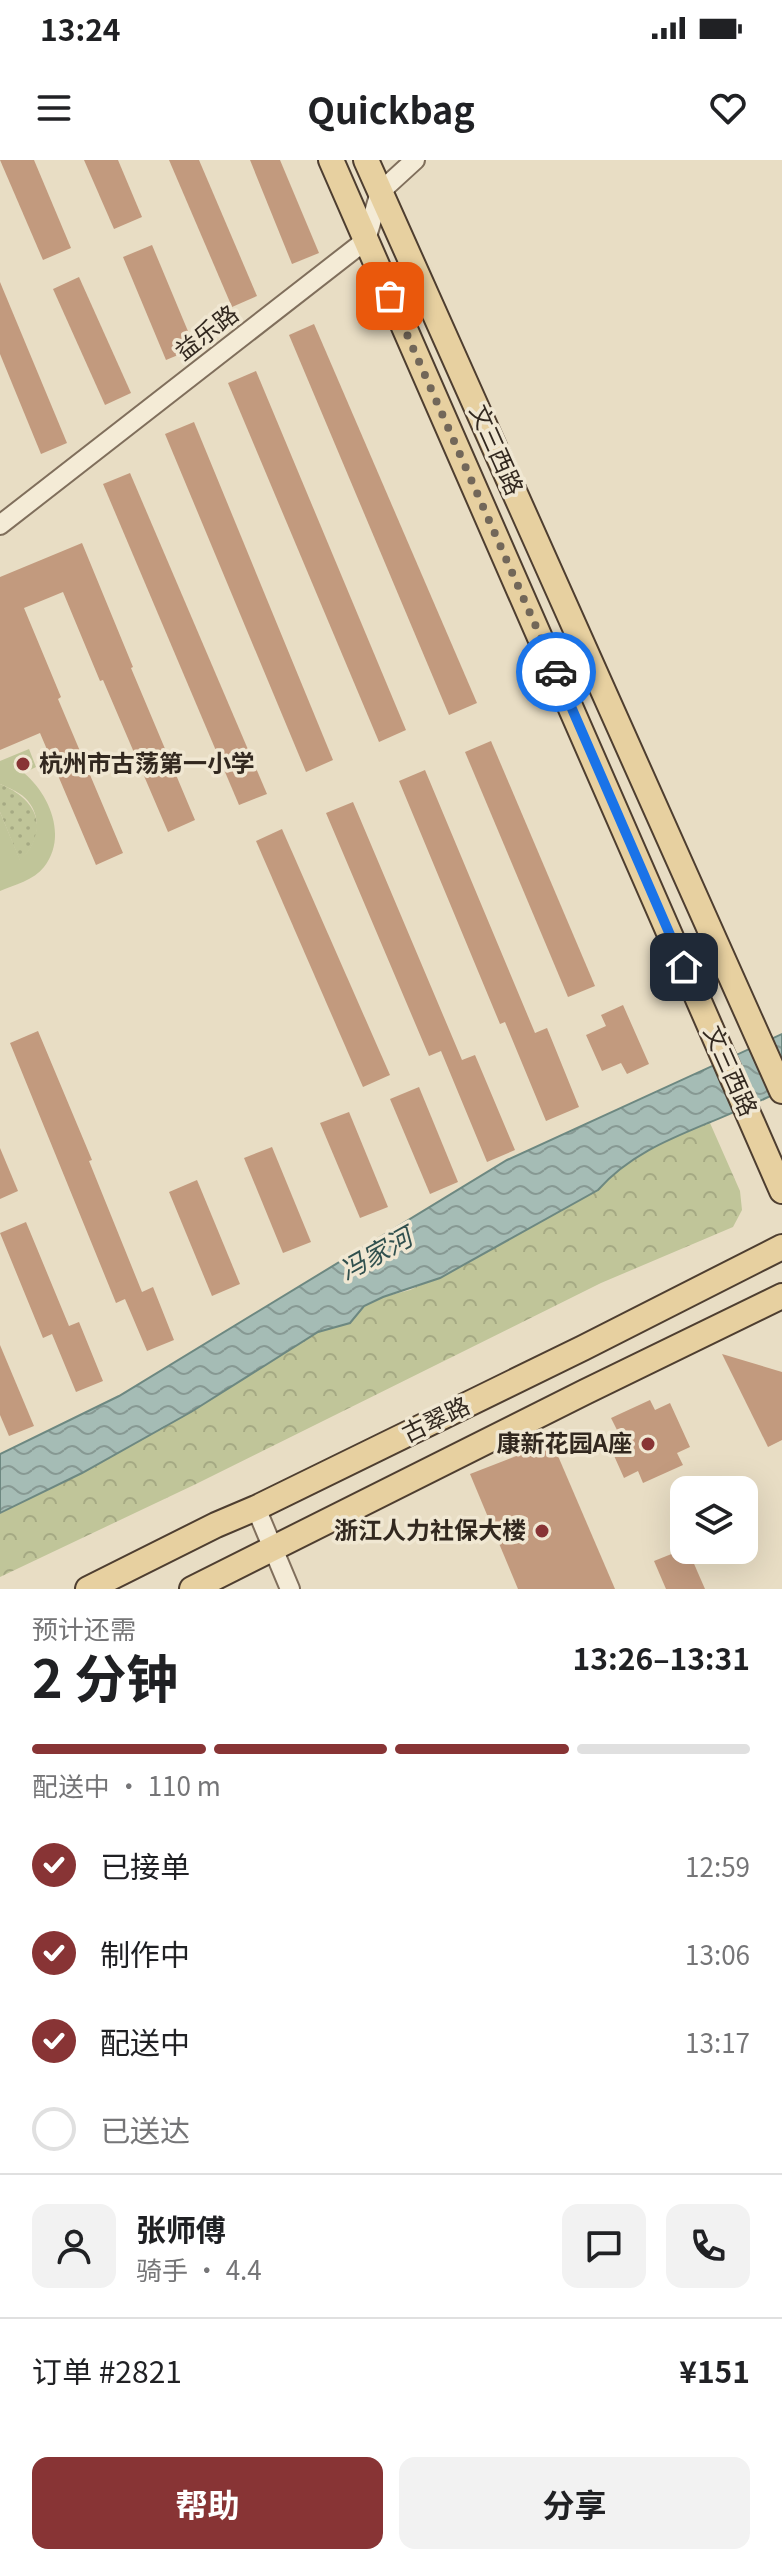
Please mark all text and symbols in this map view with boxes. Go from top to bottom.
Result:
text: 13:24 [40,6,121,50]
text: Quickbag [307,82,475,134]
icon: menu [32,86,76,130]
icon: heart [706,86,750,130]
pin [356,262,424,330]
icon: bag [368,274,412,318]
street label: 益乐路 [166,295,245,367]
street label: 文三西路 [463,398,534,500]
courier [516,632,596,712]
icon: car [534,650,578,694]
place label: 杭州市古荡第一小学 [39,744,255,779]
marker: 杭州市古荡第一小学 [14,755,32,773]
pin [650,933,718,1001]
icon: home [662,945,706,989]
street label: 文三西路 [697,1019,768,1121]
water label: 冯家河 [332,1214,422,1287]
street label: 古翠路 [395,1386,475,1449]
place label: 康新花园A座 [497,1424,632,1459]
marker: 康新花园A座 [639,1435,657,1453]
map controls [670,1476,758,1564]
button: layers [670,1476,758,1564]
place label: 浙江人力社保大楼 [334,1511,526,1546]
marker: 浙江人力社保大楼 [533,1522,551,1540]
text: 预计还需 [32,1609,136,1646]
text: 13:26–13:31 [573,1635,750,1679]
text: 2 分钟 [32,1638,178,1713]
text: 配送中 · 110 m [32,1766,221,1803]
icon: check [32,1843,76,1887]
text: 已接单 [100,1843,190,1887]
text: 12:59 [685,1847,750,1884]
icon: check [32,1931,76,1975]
text: 制作中 [100,1931,190,1975]
text: 13:06 [685,1935,750,1972]
icon: check [32,2019,76,2063]
text: 配送中 [100,2019,190,2063]
text: 13:17 [685,2023,750,2060]
text: 已送达 [100,2107,190,2151]
button: person [32,2204,116,2288]
button: chat [562,2204,646,2288]
button: phone [666,2204,750,2288]
text: 张师傅 [136,2206,226,2250]
text: 骑手 · 4.4 [136,2250,262,2287]
text: 订单 #2821 [32,2348,182,2392]
text: ¥151 [679,2348,750,2392]
button: 帮助 [32,2457,383,2549]
button: 分享 [399,2457,750,2549]

